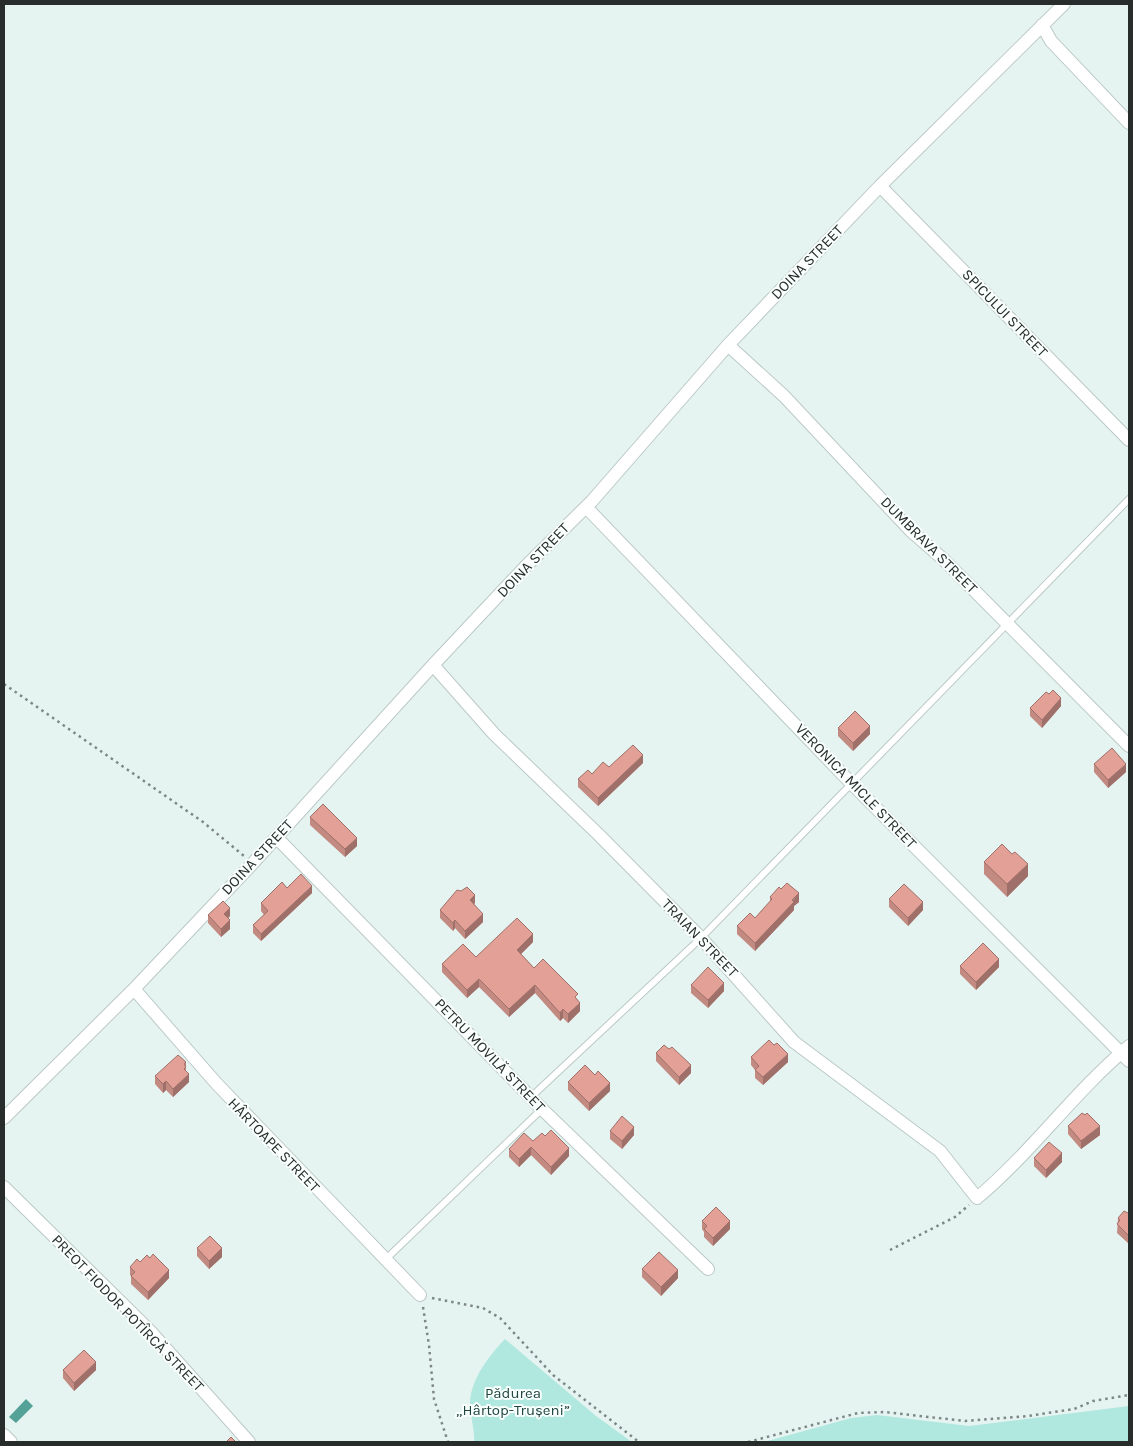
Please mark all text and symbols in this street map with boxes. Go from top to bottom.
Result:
street label: DOINA STREET [767,221,847,303]
street label: SPICULUI STREET [958,265,1052,361]
street label: DUMBRAVA STREET [877,493,981,597]
street label: DOINA STREET [493,519,573,601]
street label: VERONICA MICLE STREET [792,720,921,853]
street label: DOINA STREET [218,815,297,898]
street label: TRAIAN STREET [658,895,742,981]
street label: PETRU MOVILĂ STREET [431,994,549,1116]
street label: HÂRTOAPE STREET [224,1094,324,1196]
street label: PREOT FIODOR POTÎRCĂ STREET [48,1231,208,1396]
park label: Pădurea „Hârtop-Trușeni” [456,1384,570,1419]

